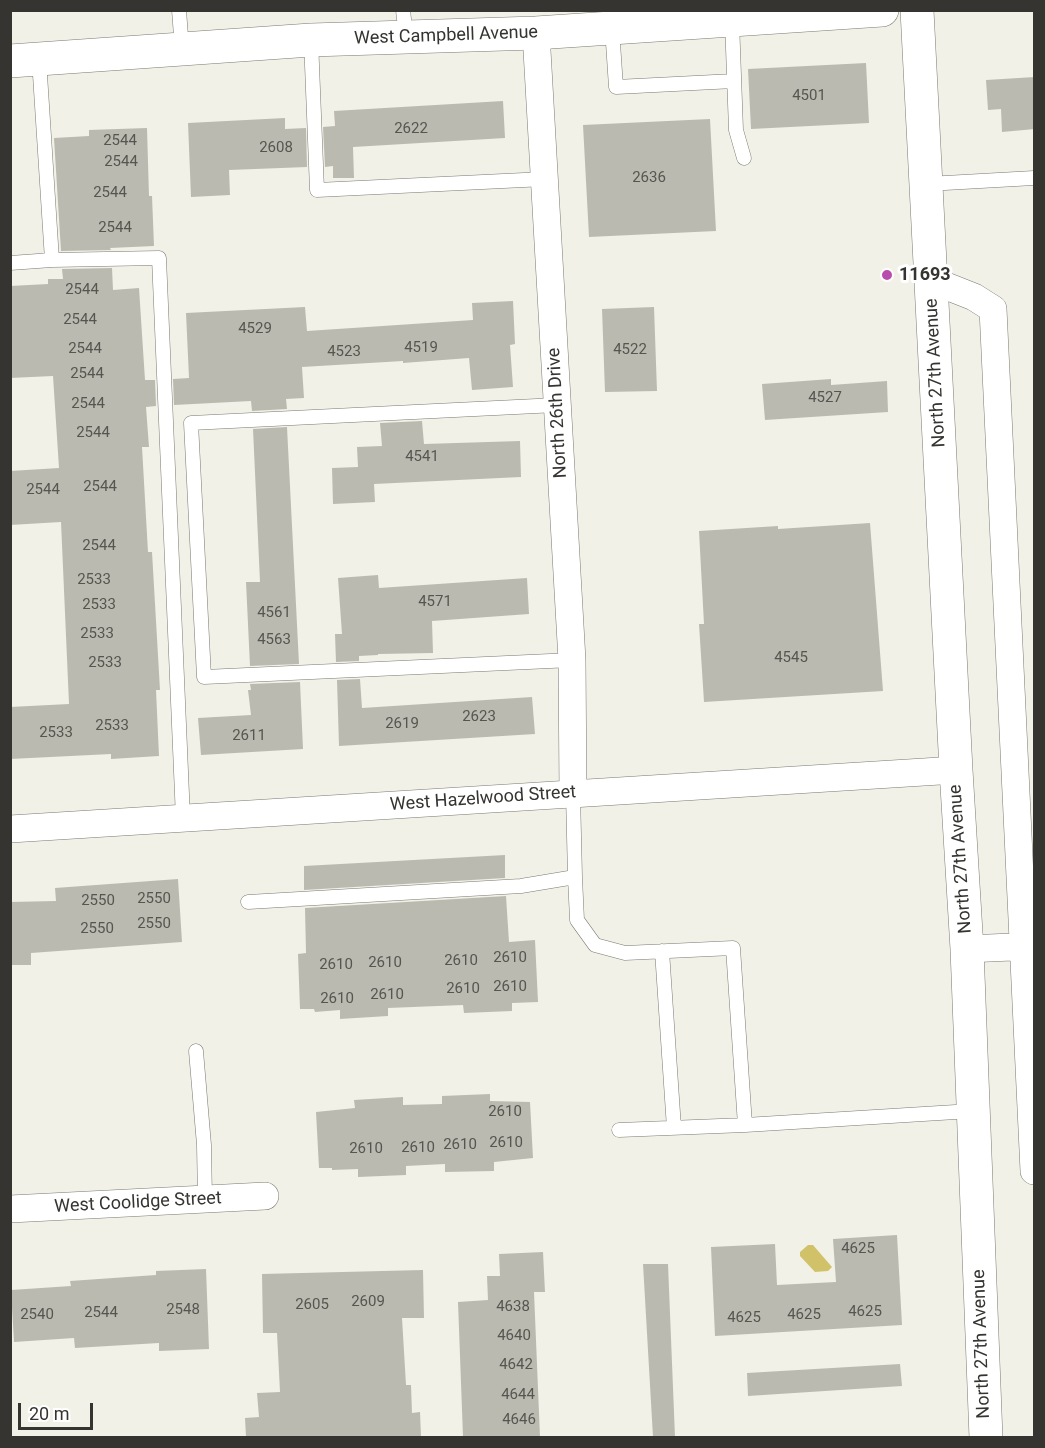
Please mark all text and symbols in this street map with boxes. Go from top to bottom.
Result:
street label: West Campbell Avenue [354,22,538,50]
house number: 4501 [792,87,826,105]
house number: 2622 [394,120,428,138]
house number: 2544 [103,132,137,150]
house number: 2608 [259,139,293,157]
house number: 2544 [104,153,138,171]
house number: 2636 [632,169,666,187]
house number: 2544 [93,184,127,202]
house number: 2544 [98,219,132,237]
place label: 11693 [899,264,951,286]
marker: 11693 [880,268,894,282]
house number: 2544 [65,281,99,299]
street label: North 27th Avenue [921,298,951,448]
house number: 2544 [63,311,97,329]
house number: 4529 [238,320,272,338]
house number: 4519 [404,339,438,357]
house number: 2544 [68,340,102,358]
house number: 4522 [613,341,647,359]
house number: 4523 [327,343,361,361]
street label: North 26th Drive [544,347,572,479]
house number: 2544 [70,365,104,383]
house number: 4527 [808,389,842,407]
house number: 2544 [71,395,105,413]
house number: 2544 [76,424,110,442]
house number: 4541 [405,448,439,466]
house number: 2544 [83,478,117,496]
house number: 2544 [26,481,60,499]
house number: 2544 [82,537,116,555]
house number: 2533 [77,571,111,589]
house number: 4571 [418,593,452,611]
house number: 2533 [82,596,116,614]
house number: 4561 [257,604,291,622]
house number: 2533 [80,625,114,643]
house number: 4563 [257,631,291,649]
house number: 4545 [774,649,808,667]
house number: 2533 [88,654,122,672]
house number: 2623 [462,708,496,726]
house number: 2619 [385,715,419,733]
house number: 2533 [95,717,129,735]
house number: 2533 [39,724,73,742]
house number: 2611 [232,727,266,745]
street label: West Hazelwood Street [389,782,577,816]
street label: North 27th Avenue [945,784,977,934]
house number: 2550 [137,890,171,908]
house number: 2550 [81,892,115,910]
house number: 2550 [137,915,171,933]
house number: 2550 [80,920,114,938]
house number: 2610 [493,949,527,967]
house number: 2610 [444,952,478,970]
house number: 2610 [368,954,402,972]
house number: 2610 [319,956,353,974]
house number: 2610 [493,978,527,996]
house number: 2610 [446,980,480,998]
house number: 2610 [370,986,404,1004]
house number: 2610 [320,990,354,1008]
house number: 2610 [488,1103,522,1121]
house number: 2610 [489,1134,523,1152]
house number: 2610 [443,1136,477,1154]
house number: 2610 [401,1139,435,1157]
house number: 2610 [349,1140,383,1158]
street label: West Coolidge Street [54,1188,222,1218]
house number: 4625 [841,1240,875,1258]
street label: North 27th Avenue [969,1269,995,1419]
house number: 2609 [351,1293,385,1311]
house number: 2605 [295,1296,329,1314]
house number: 4638 [496,1298,530,1316]
house number: 2548 [166,1301,200,1319]
house number: 4625 [848,1303,882,1321]
house number: 2544 [84,1304,118,1322]
house number: 2540 [20,1306,54,1324]
house number: 4625 [787,1306,821,1324]
house number: 4625 [727,1309,761,1327]
house number: 4640 [497,1327,531,1345]
house number: 4642 [499,1356,533,1374]
house number: 4644 [501,1386,535,1404]
scale bar [21,1391,96,1429]
text: 20 m [29,1403,69,1424]
house number: 4646 [502,1411,536,1429]

